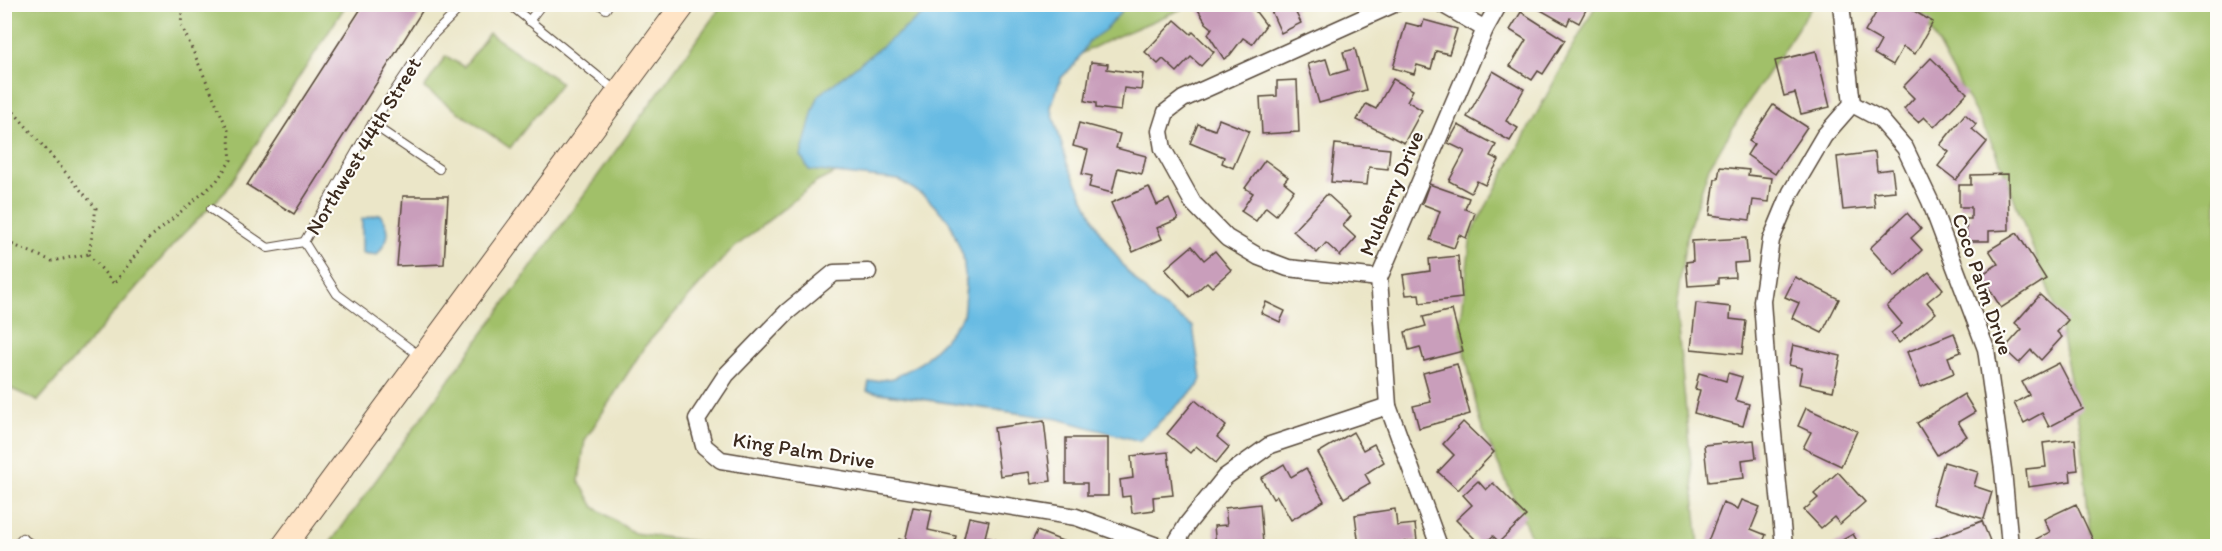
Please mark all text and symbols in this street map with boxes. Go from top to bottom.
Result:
street label: Northwest 44th Street [300,52,426,239]
street label: Mulberry Drive [1353,127,1429,259]
street label: Coco Palm Drive [1947,210,2019,358]
street label: King Palm Drive [731,426,877,474]

